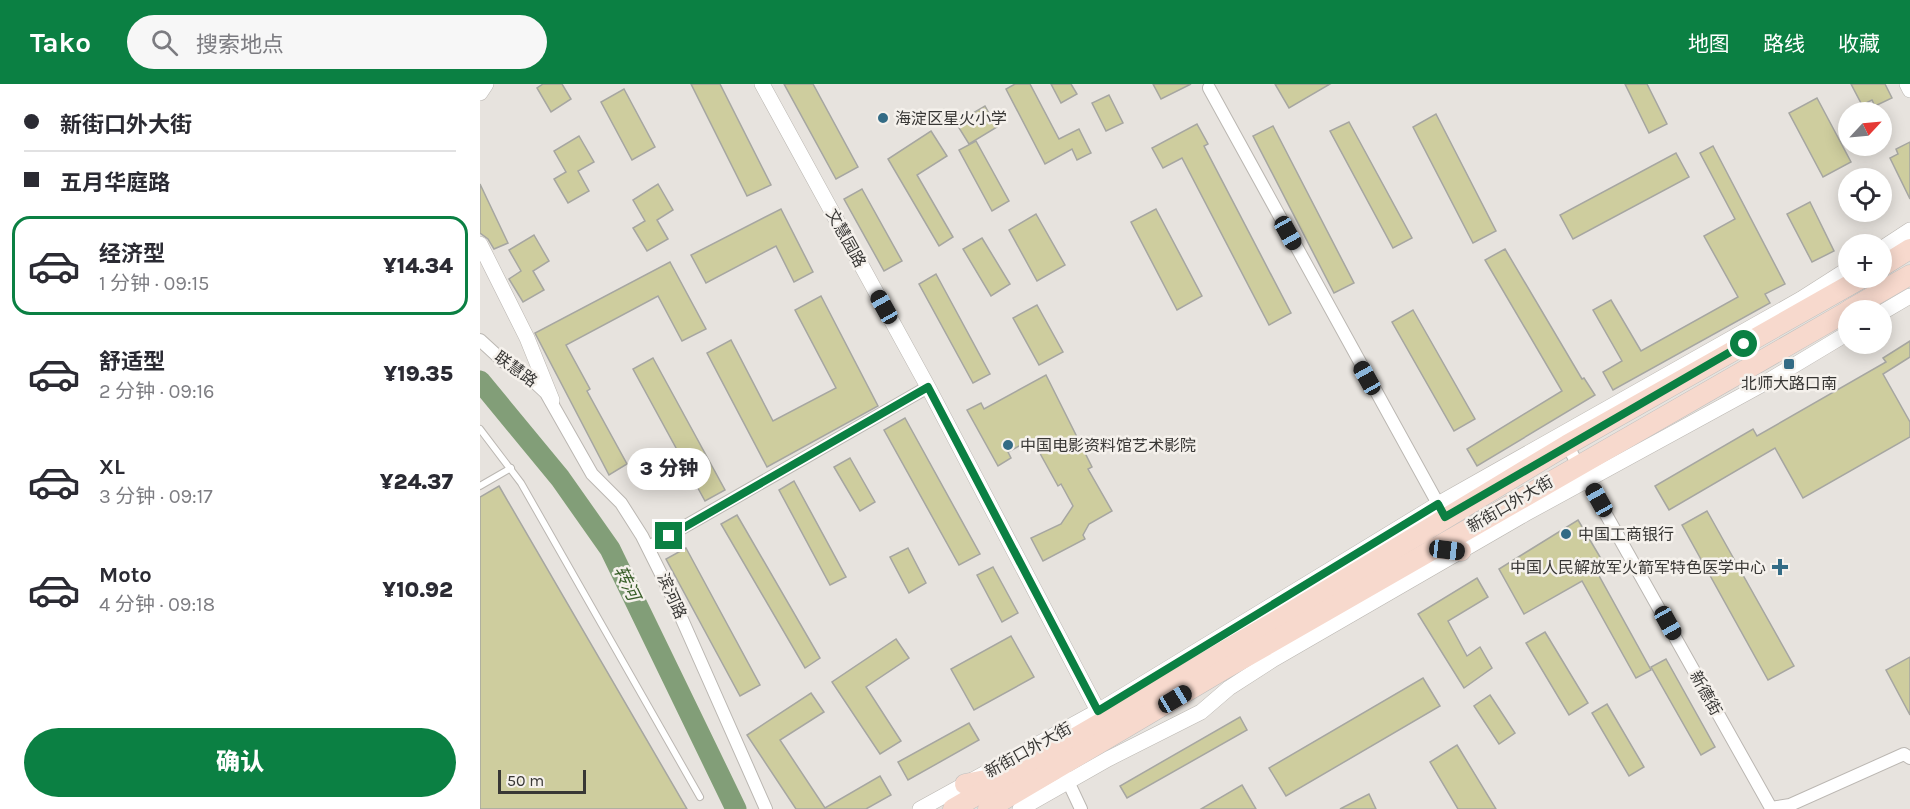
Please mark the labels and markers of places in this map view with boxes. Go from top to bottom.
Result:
place label: 海淀区星火小学 [895,109,1007,128]
marker: 海淀区星火小学 [876,111,890,125]
marker: 北师大路口南 [1782,357,1796,371]
place label: 北师大路口南 [1741,374,1837,393]
place label: 中国电影资料馆艺术影院 [1020,436,1196,455]
marker: 中国电影资料馆艺术影院 [1001,438,1015,452]
place label: 中国工商银行 [1578,525,1674,544]
marker: 中国工商银行 [1559,527,1573,541]
place label: 中国人民解放军火箭军特色医学中心 [1510,558,1766,577]
marker: 中国人民解放军火箭军特色医学中心 [1771,558,1789,576]

